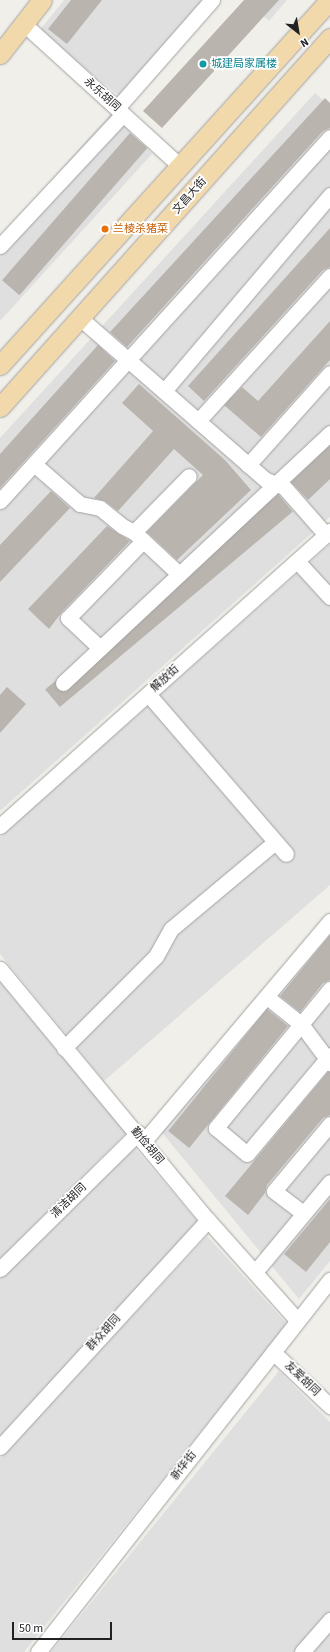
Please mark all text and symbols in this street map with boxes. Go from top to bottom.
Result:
north arrow [278,12,318,52]
text: N [297,34,311,51]
place label: 城建局家属楼 [211,57,277,71]
marker: 城建局家属楼 [198,59,208,69]
street label: 永乐胡同 [81,75,123,115]
street label: 文昌大街 [170,175,210,217]
place label: 兰棱杀猪菜 [113,222,168,236]
marker: 兰棱杀猪菜 [100,224,110,234]
street label: 解放街 [148,663,182,695]
street label: 勤俭胡同 [128,1125,166,1167]
street label: 清洁胡同 [49,1181,89,1221]
street label: 群众胡同 [84,1312,124,1354]
street label: 友爱胡同 [282,1359,322,1399]
street label: 新华街 [169,1449,199,1483]
scale bar [14,1614,114,1640]
text: 50 m [19,1620,43,1637]

